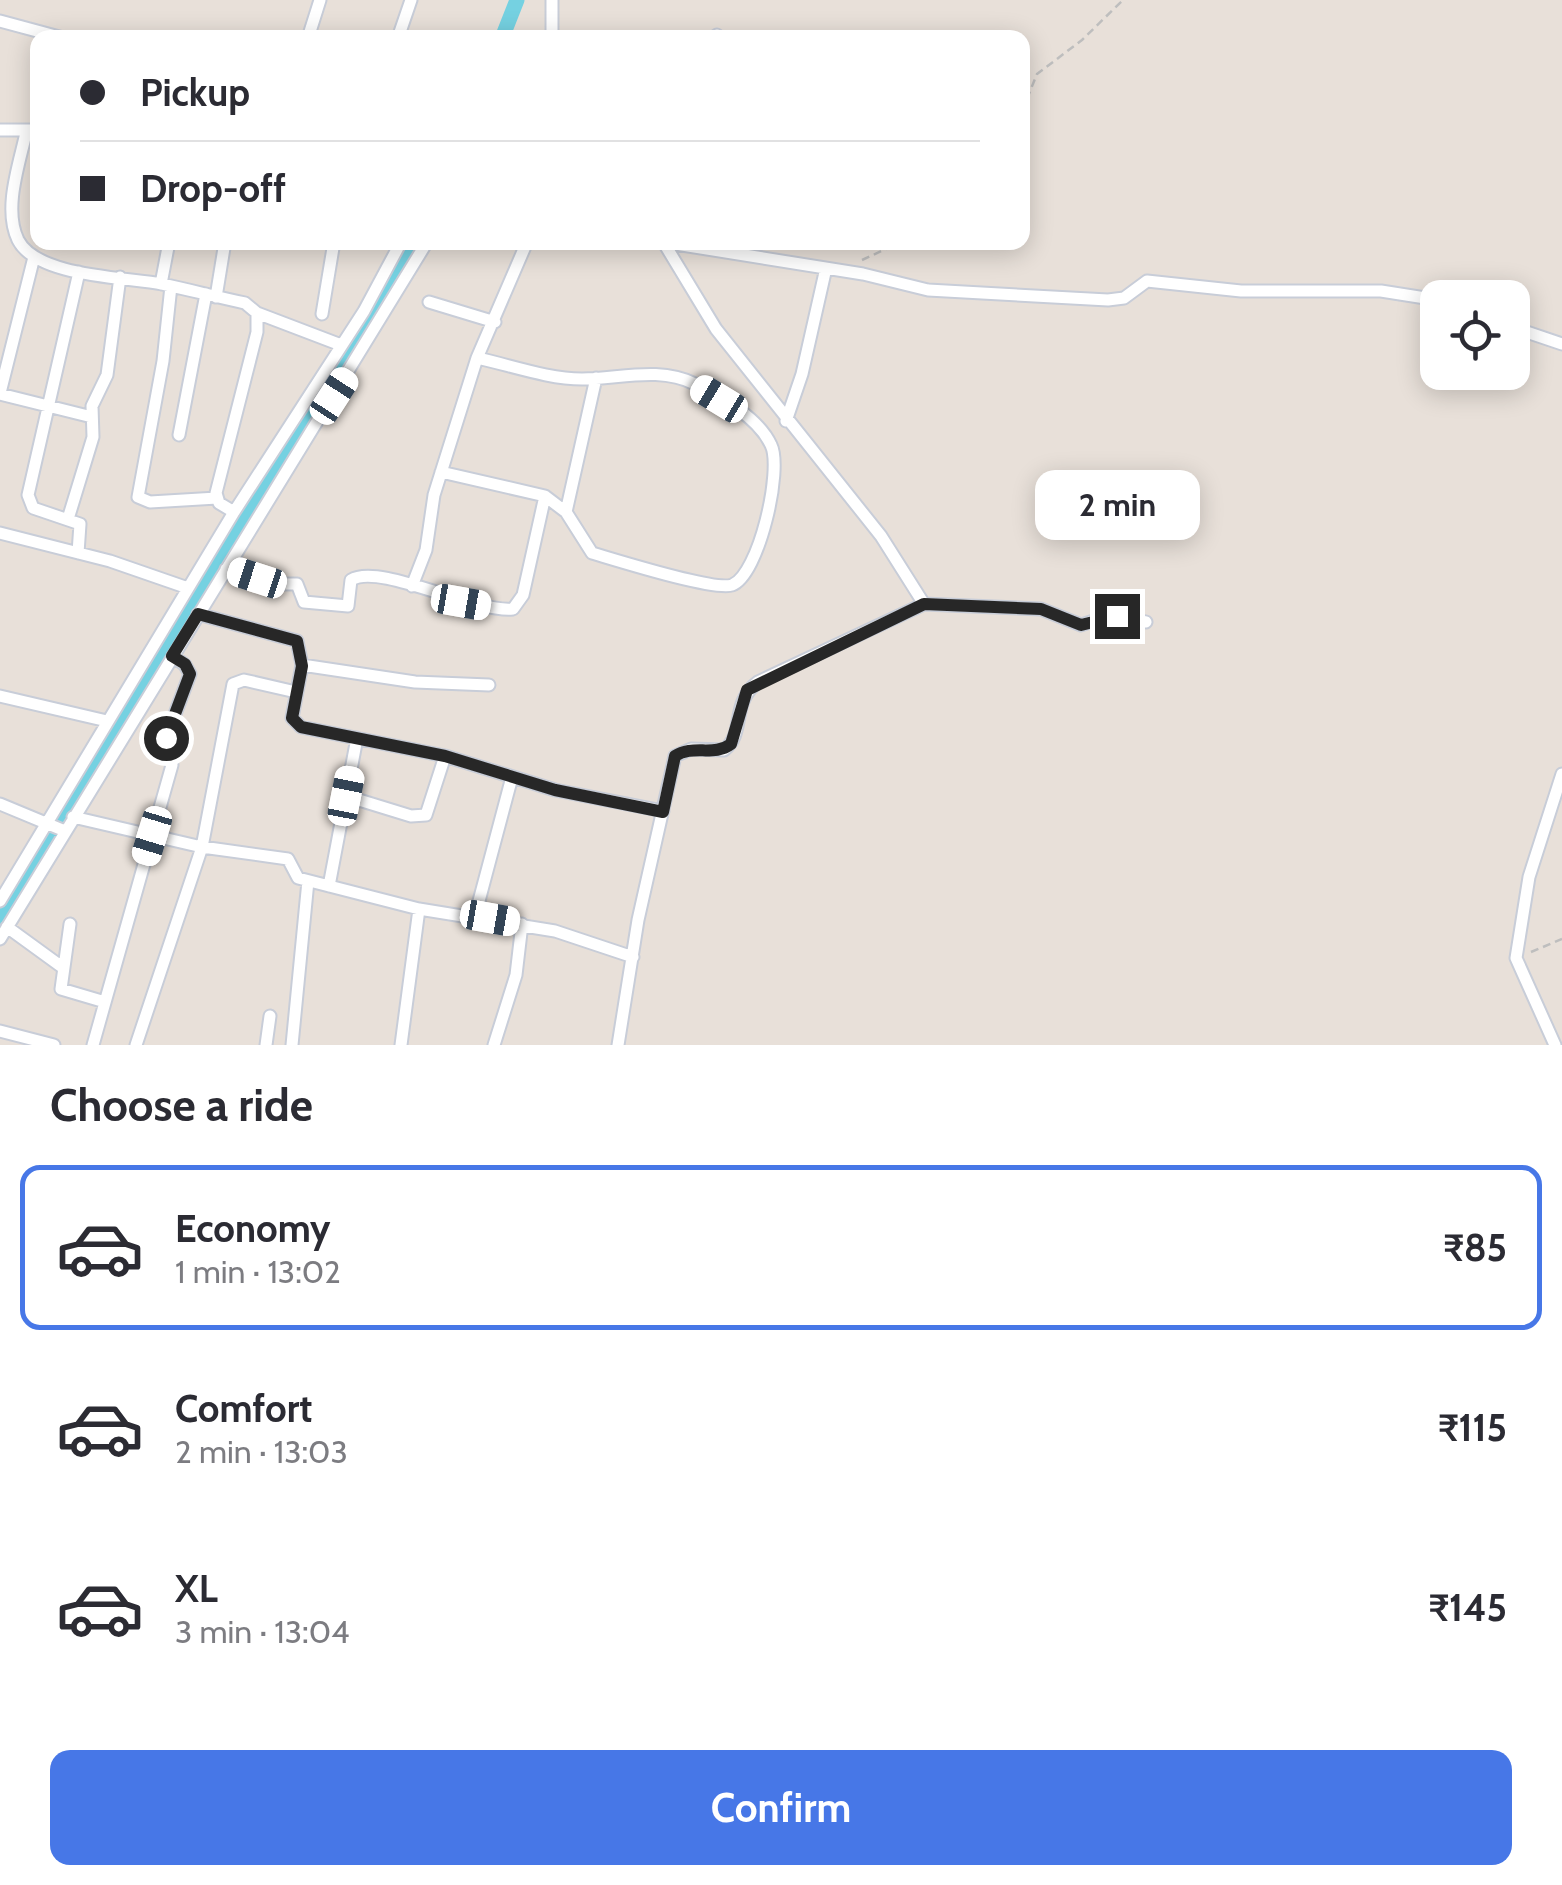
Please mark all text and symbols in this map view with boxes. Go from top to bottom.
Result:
text: Pickup [140,69,250,116]
text: Drop-off [140,165,286,212]
map controls [1420,280,1530,390]
button: locate [1420,280,1530,390]
car [305,363,363,429]
car [686,371,752,427]
callout: 2 min [1034,471,1200,541]
text: 2 min [1079,485,1156,524]
car [224,554,290,602]
car [429,582,493,622]
route end [1095,594,1140,639]
route start [144,716,189,761]
car [326,764,366,828]
car [129,803,175,869]
car [458,898,522,938]
text: Choose a ride [50,1078,313,1132]
icon: car [55,1203,145,1293]
text: Economy [175,1205,330,1252]
text: ₹85 [1443,1224,1507,1271]
text: 1 min · 13:02 [175,1252,341,1291]
icon: car [55,1383,145,1473]
text: Comfort [175,1385,312,1432]
text: ₹115 [1438,1404,1507,1451]
text: 2 min · 13:03 [175,1432,348,1471]
icon: car [55,1563,145,1653]
text: XL [175,1565,218,1612]
text: ₹145 [1428,1584,1507,1631]
text: 3 min · 13:04 [175,1612,350,1651]
button: Confirm [50,1750,1512,1865]

